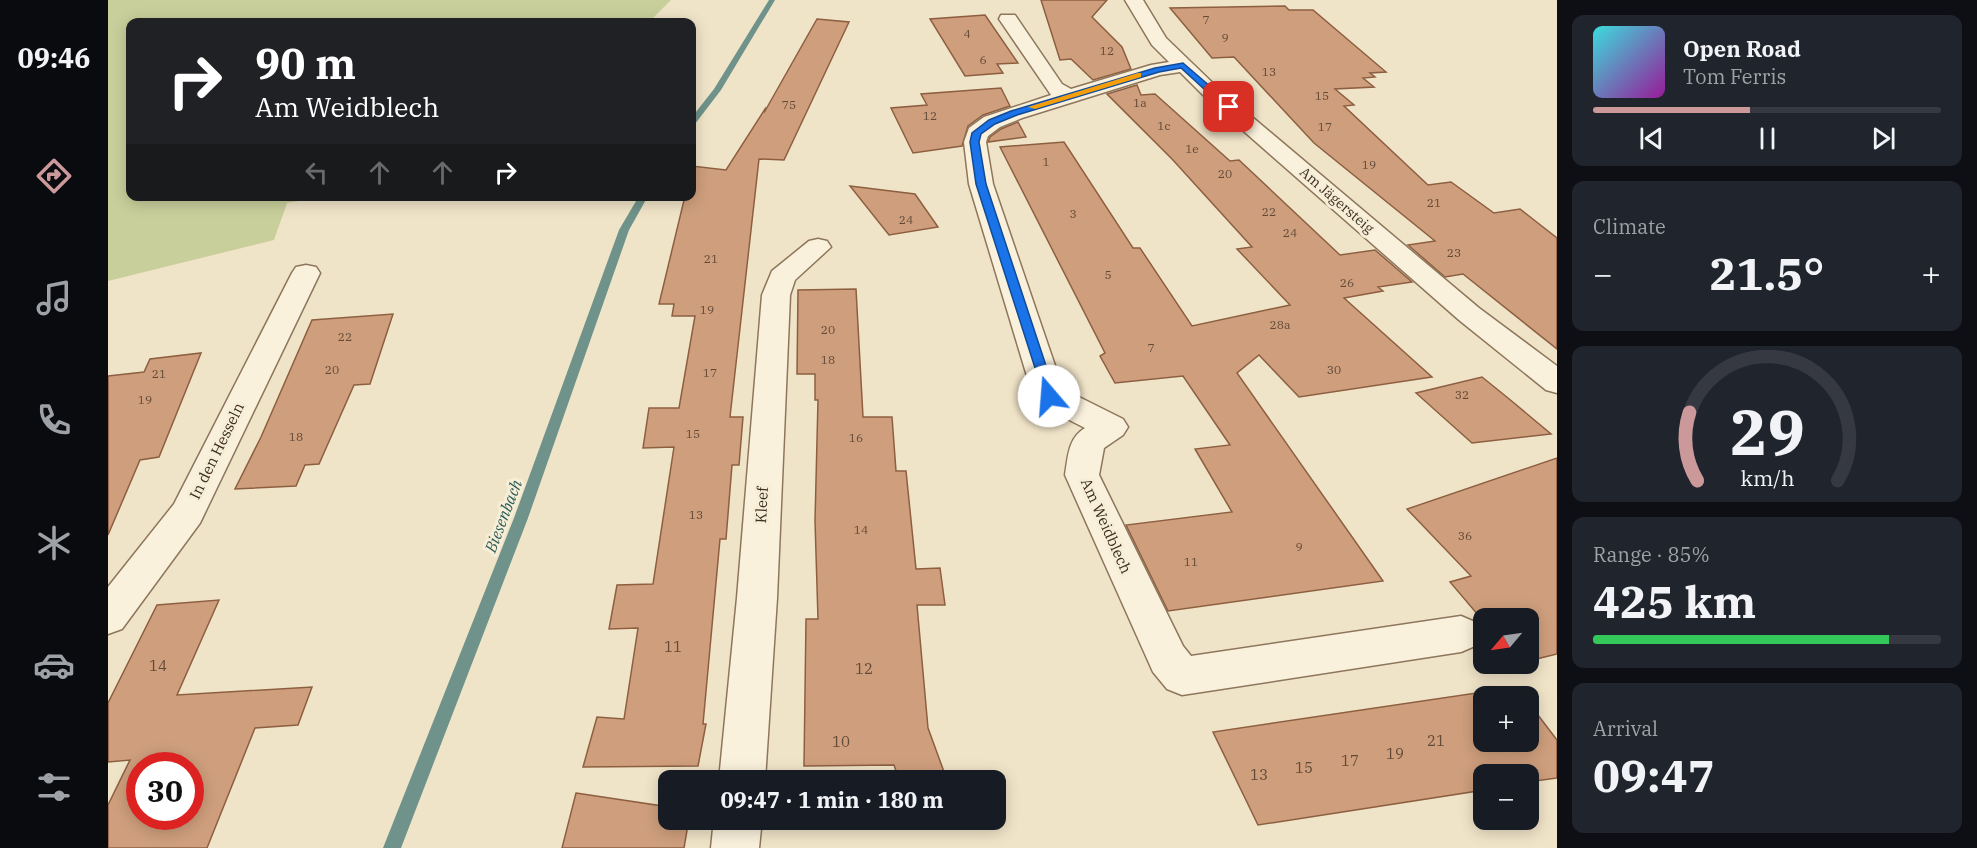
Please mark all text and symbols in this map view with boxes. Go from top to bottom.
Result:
house number: 7 [1202,12,1210,27]
house number: 4 [963,26,971,41]
house number: 9 [1221,30,1229,45]
text: Open Road [1683,34,1801,63]
text: 90 m [255,36,356,91]
text: 09:46 [18,40,90,75]
icon: right [156,42,234,120]
house number: 12 [1100,43,1114,58]
house number: 6 [979,52,987,67]
text: Tom Ferris [1683,63,1786,90]
house number: 13 [1262,64,1276,79]
pin [1203,81,1254,132]
house number: 15 [1315,88,1329,103]
text: Am Weidblech [255,89,439,124]
icon: arrive [1212,90,1245,123]
house number: 1a [1133,95,1147,110]
house number: 75 [782,97,796,112]
house number: 12 [923,108,937,123]
house number: 1c [1157,118,1171,133]
house number: 17 [1318,119,1332,134]
icon: previous [1635,122,1668,155]
icon: pause [1751,122,1784,155]
icon: next [1867,122,1900,155]
house number: 1e [1185,141,1199,156]
house number: 1 [1042,154,1050,169]
icon: directions [33,155,75,197]
icon: left [300,156,333,189]
icon: ahead [363,156,396,189]
icon: ahead [426,156,459,189]
icon: right [489,156,522,189]
house number: 19 [1362,157,1376,172]
street label: Am Jägersteig [1296,163,1378,237]
house number: 20 [1218,166,1232,181]
house number: 21 [1427,195,1441,210]
house number: 22 [1262,204,1276,219]
house number: 3 [1069,206,1077,221]
house number: 24 [899,212,913,227]
text: Climate [1593,213,1666,240]
house number: 24 [1283,225,1297,240]
text: 21.5° [1710,244,1824,302]
house number: 23 [1447,245,1461,260]
house number: 21 [704,251,718,266]
text: − [1593,252,1613,295]
text: + [1921,252,1941,295]
house number: 5 [1104,267,1112,282]
house number: 26 [1340,275,1354,290]
icon: music [33,277,75,319]
house number: 19 [700,302,714,317]
house number: 28a [1270,317,1291,332]
house number: 20 [821,322,835,337]
house number: 22 [338,329,352,344]
house number: 7 [1147,340,1155,355]
house number: 18 [821,352,835,367]
house number: 20 [325,362,339,377]
house number: 30 [1327,362,1341,377]
position arrow [1017,364,1081,428]
house number: 17 [703,365,717,380]
house number: 21 [152,366,166,381]
house number: 32 [1455,387,1469,402]
text: 29 [1730,391,1804,472]
house number: 19 [138,392,152,407]
icon: phone [33,399,75,441]
street label: In den Hesseln [185,399,248,502]
house number: 15 [686,426,700,441]
house number: 18 [289,429,303,444]
house number: 16 [849,430,863,445]
text: km/h [1740,464,1794,492]
street label: Am Weidblech [1077,475,1136,576]
water label: Biesenbach [480,477,526,556]
street label: Kleef [751,485,772,524]
house number: 13 [689,507,703,522]
icon: climate [33,522,75,564]
house number: 14 [854,522,868,537]
house number: 36 [1458,528,1472,543]
house number: 9 [1295,539,1303,554]
text: Range · 85% [1593,541,1710,568]
house number: 11 [1184,554,1198,569]
text: 425 km [1593,572,1756,630]
north arrow [1473,608,1539,674]
map controls [1473,608,1539,830]
house number: 11 [664,637,682,656]
icon: car [33,644,75,686]
house number: 14 [149,656,167,675]
house number: 12 [855,659,873,678]
button: + [1473,686,1539,752]
text: Arrival [1593,715,1658,742]
house number: 21 [1427,731,1445,750]
house number: 10 [832,732,850,751]
house number: 19 [1386,744,1404,763]
text: 09:47 [1593,746,1715,804]
house number: 17 [1341,751,1359,770]
speed limit sign: 30 [126,752,204,830]
house number: 15 [1295,758,1313,777]
button: − [1473,764,1539,830]
house number: 13 [1250,765,1268,784]
icon: filters [33,766,75,808]
text: 09:47 · 1 min · 180 m [720,785,944,814]

